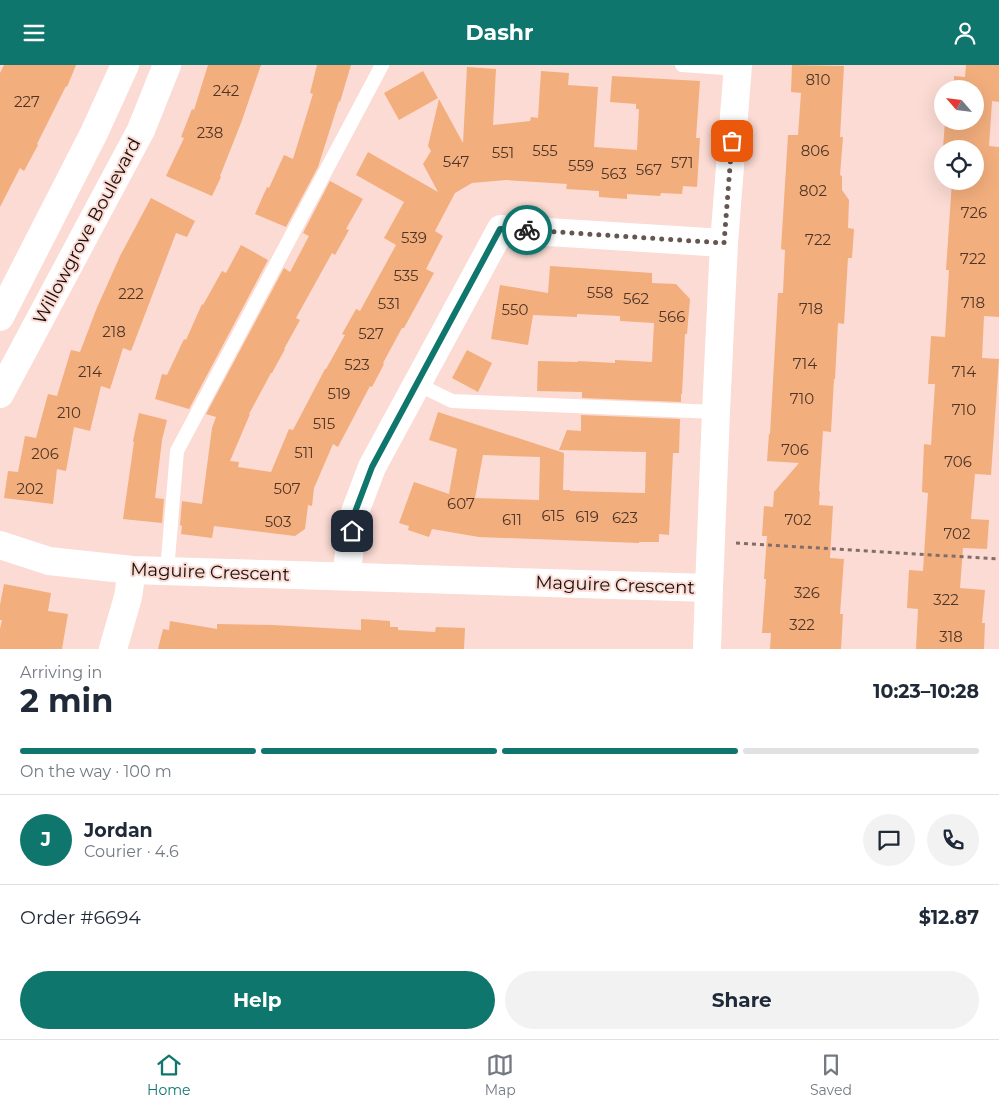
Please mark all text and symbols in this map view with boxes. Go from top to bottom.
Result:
icon: menu [20,19,48,47]
text: Dashr [465,19,534,46]
icon: person [951,19,979,47]
house number: 810 [806,70,831,89]
north arrow [934,80,984,130]
map controls [934,80,984,190]
house number: 242 [213,81,239,100]
house number: 227 [14,92,40,111]
pin [711,120,753,162]
house number: 238 [197,123,223,142]
icon: bag [718,127,746,155]
street label: Willowgrove Boulevard [28,134,146,328]
button: locate [934,140,984,190]
house number: 555 [532,141,558,160]
house number: 806 [801,141,829,160]
house number: 551 [492,143,514,162]
house number: 547 [443,152,469,171]
house number: 571 [671,153,693,172]
house number: 559 [568,156,594,175]
house number: 567 [636,160,662,179]
house number: 563 [601,164,627,183]
house number: 802 [799,181,827,200]
house number: 726 [961,203,987,222]
courier [502,205,552,255]
icon: bike [513,216,541,244]
house number: 539 [401,228,427,247]
house number: 722 [805,230,831,249]
house number: 722 [960,249,986,268]
house number: 535 [393,266,419,285]
house number: 558 [587,283,613,302]
house number: 222 [118,284,144,303]
house number: 562 [623,289,649,308]
house number: 718 [961,293,985,312]
house number: 531 [378,294,400,313]
house number: 718 [799,299,823,318]
house number: 550 [502,300,528,319]
house number: 566 [659,307,685,326]
house number: 218 [102,322,126,341]
house number: 527 [358,324,384,343]
house number: 714 [793,354,817,373]
house number: 523 [344,355,370,374]
house number: 214 [78,362,102,381]
house number: 714 [952,362,976,381]
house number: 519 [327,384,351,403]
house number: 710 [790,389,814,408]
house number: 710 [952,400,976,419]
house number: 210 [57,403,81,422]
house number: 515 [313,414,335,433]
house number: 706 [781,440,809,459]
house number: 511 [294,443,314,462]
house number: 206 [31,444,59,463]
house number: 706 [944,452,972,471]
house number: 202 [17,479,43,498]
house number: 507 [273,479,301,498]
house number: 607 [447,494,475,513]
house number: 615 [541,506,565,525]
house number: 619 [575,507,599,526]
house number: 623 [612,508,638,527]
pin [331,510,373,552]
house number: 611 [502,510,522,529]
house number: 702 [785,510,812,529]
house number: 503 [265,512,291,531]
icon: home [338,517,366,545]
house number: 702 [944,524,971,543]
street label: Maguire Crescent [130,558,290,586]
street label: Maguire Crescent [535,571,695,599]
house number: 326 [794,583,820,602]
house number: 322 [933,590,959,609]
house number: 322 [789,615,815,634]
house number: 318 [939,627,963,646]
text: Arriving in [20,663,102,682]
text: 10:23–10:28 [873,680,979,703]
text: 2 min [20,681,113,720]
text: On the way · 100 m [20,762,172,781]
button: chat [863,814,915,866]
button: phone [927,814,979,866]
text: Jordan [84,819,153,842]
text: J [41,828,51,851]
text: Courier · 4.6 [84,842,179,861]
text: Order #6694 [20,906,141,929]
text: $12.87 [919,906,979,929]
button: Help [20,971,495,1029]
button: Share [505,971,979,1029]
tab: Home [147,1051,191,1099]
tab: Map [485,1051,516,1099]
tab: Saved [810,1051,852,1099]

